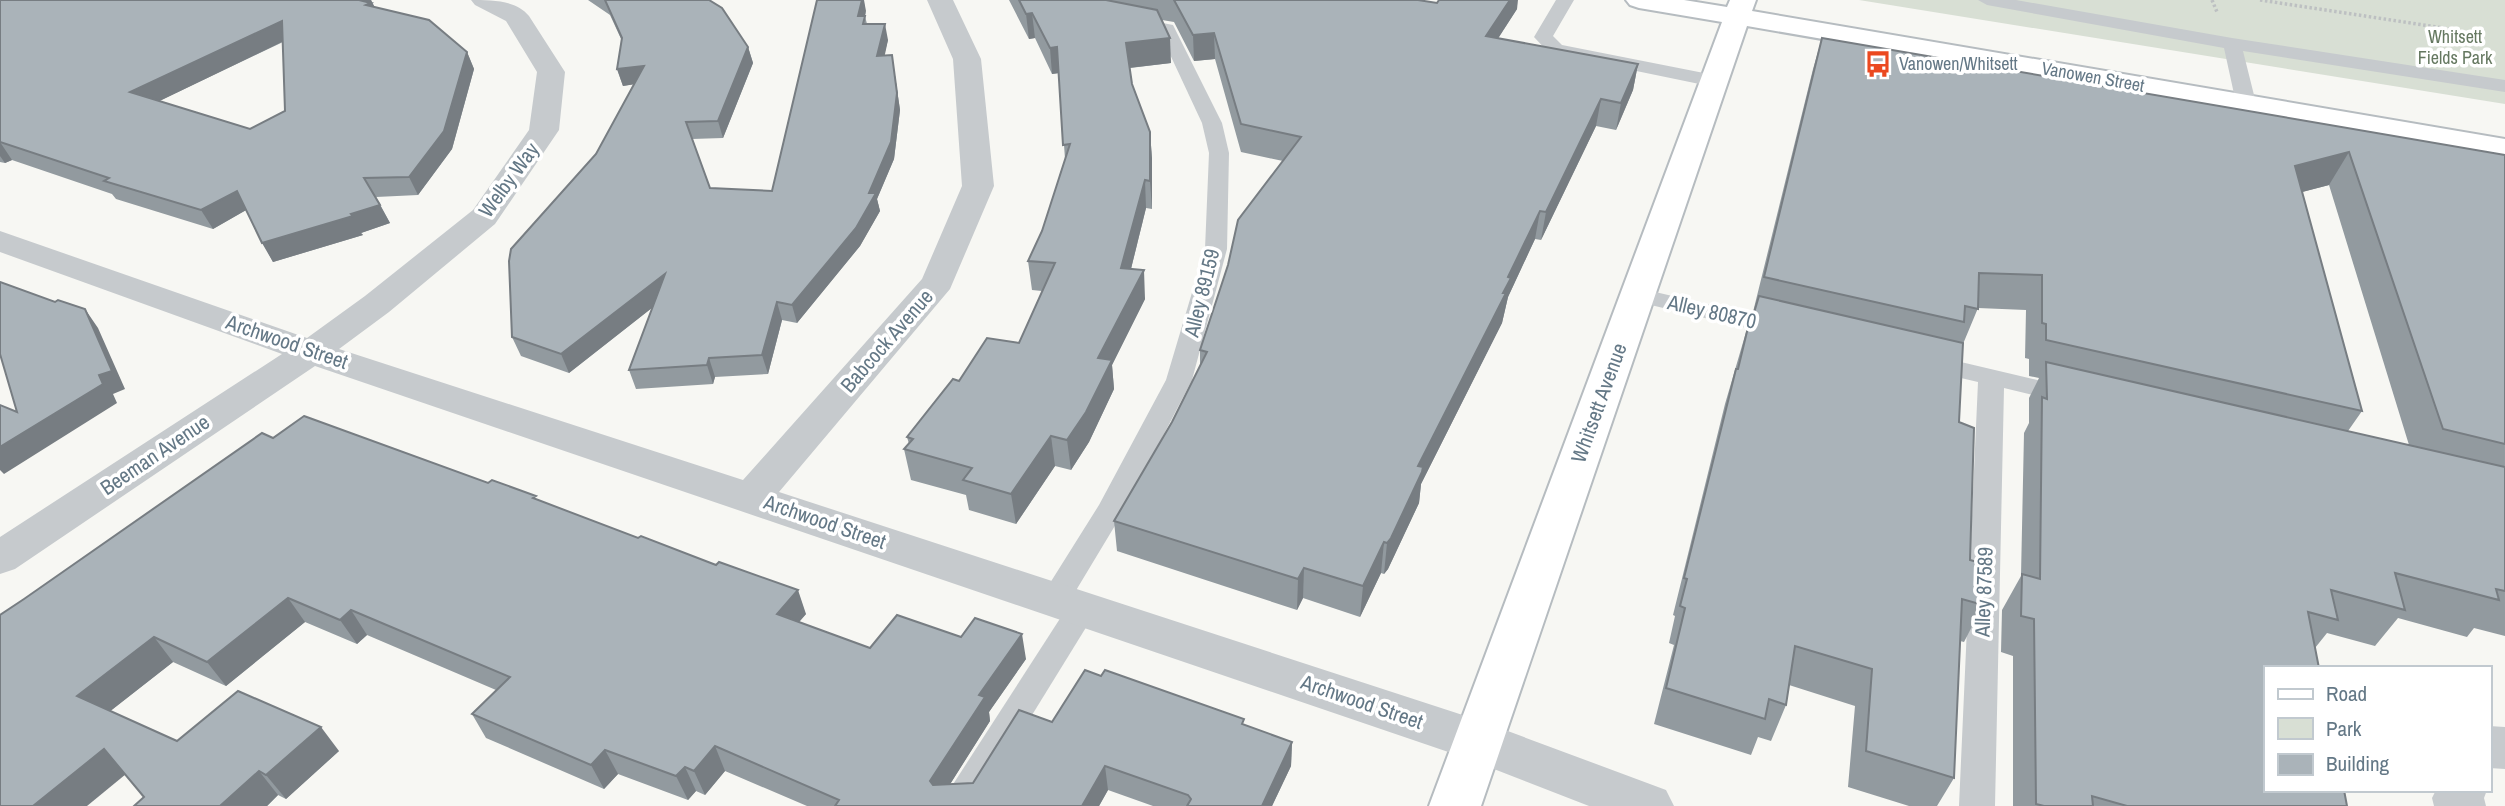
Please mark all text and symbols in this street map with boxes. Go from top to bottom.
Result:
park label: Whitsett Fields Park [2418,24,2493,70]
bus stop icon: Vanowen/Whitsett [1863,49,1893,79]
place label: Vanowen/Whitsett [1899,51,2018,76]
street label: Vanowen Street [2040,55,2146,98]
street label: Welby Way [472,136,546,223]
street label: Alley 89159 [1176,246,1226,341]
street label: Babcock Avenue [834,283,940,398]
street label: Alley 80870 [1664,287,1759,336]
street label: Archwood Street [221,307,352,376]
street label: Whitsett Avenue [1564,339,1634,467]
street label: Beeman Avenue [94,407,215,502]
street label: Archwood Street [759,487,890,556]
street label: Alley 87589 [1967,547,2000,638]
legend [2264,666,2491,792]
street label: Archwood Street [1296,667,1427,736]
text: Road [2326,679,2367,708]
text: Park [2326,714,2362,743]
text: Building [2326,749,2390,778]

